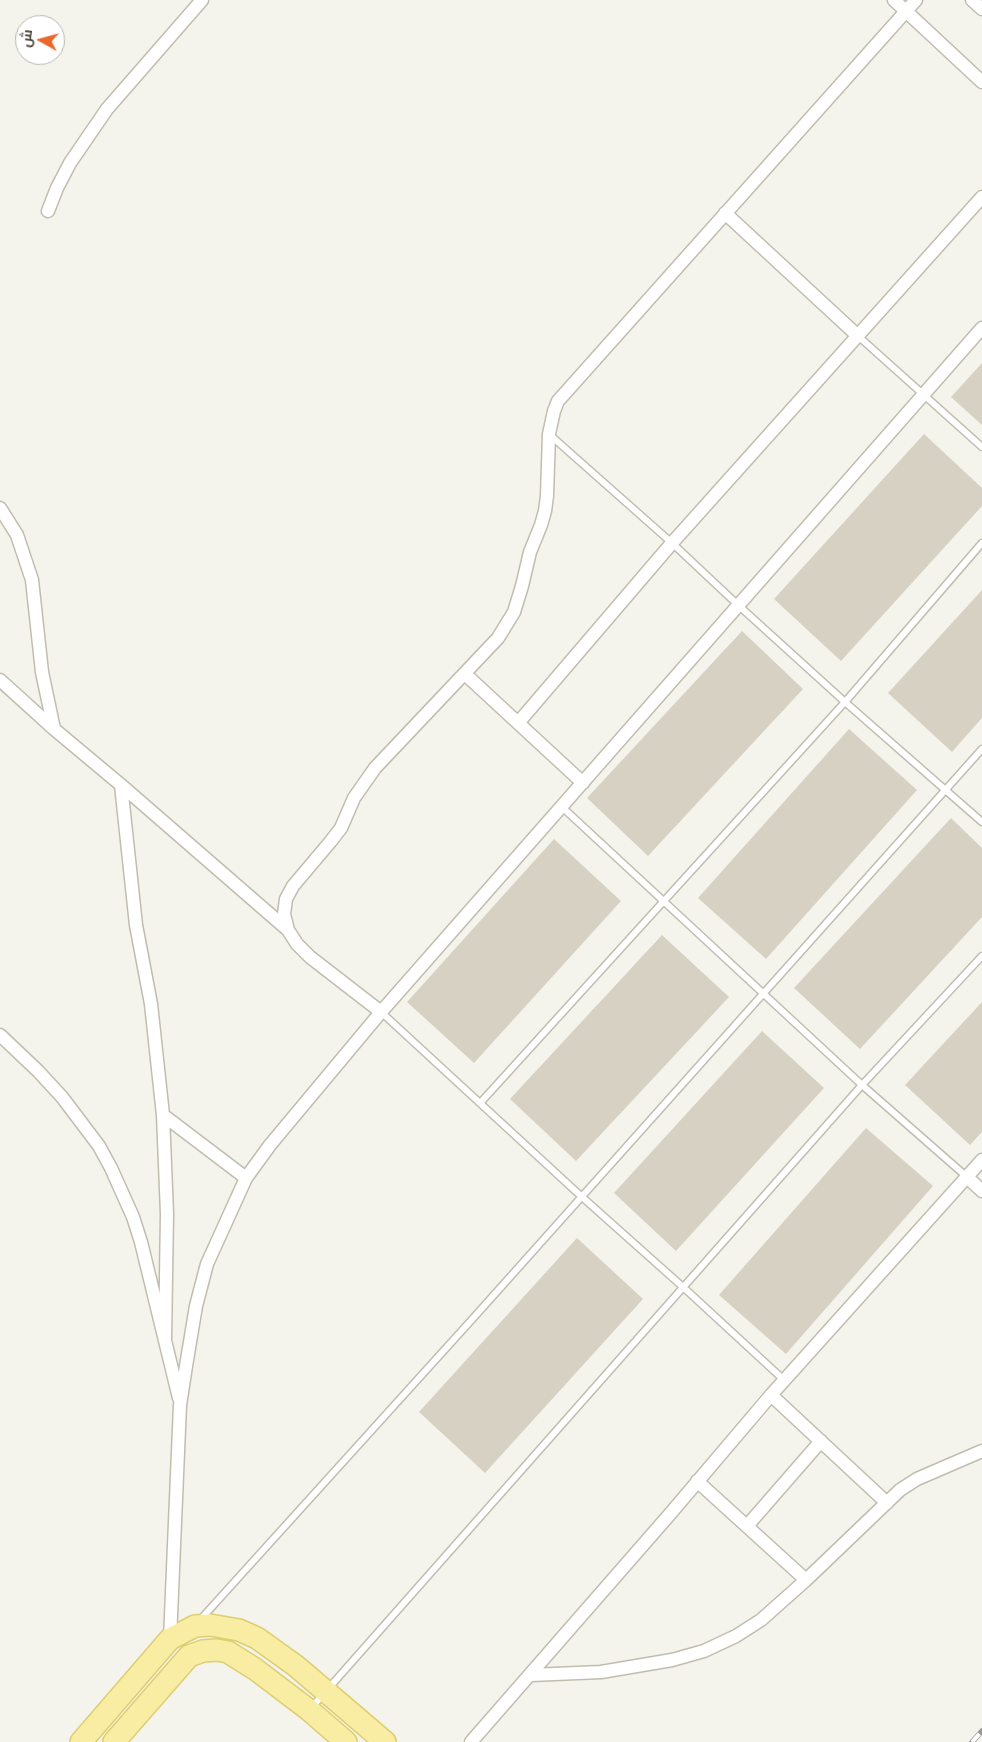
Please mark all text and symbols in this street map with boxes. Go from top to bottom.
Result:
north arrow [15,15,65,65]
text: ش [16,28,36,48]

